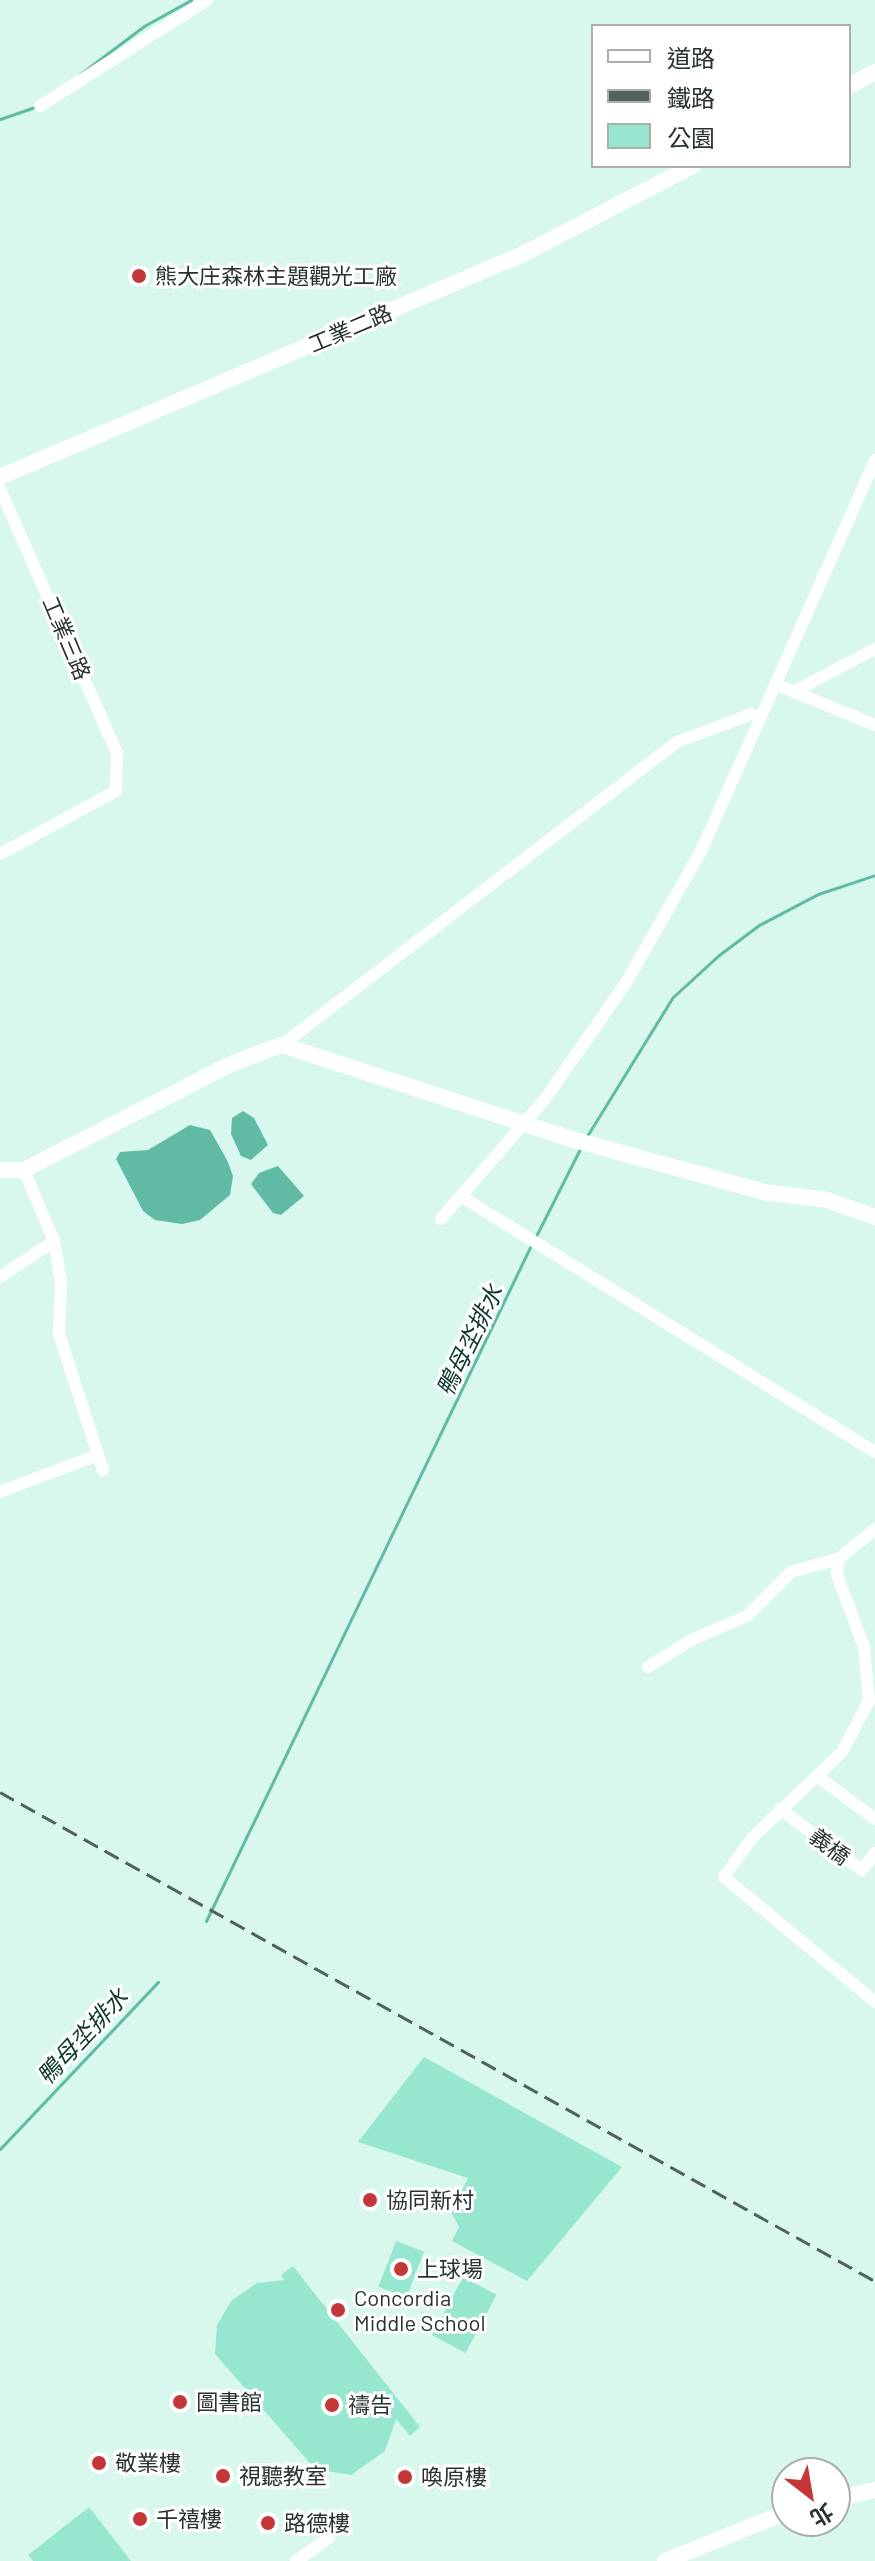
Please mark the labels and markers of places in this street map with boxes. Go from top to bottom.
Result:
place label: 熊大庄森林主題觀光工廠 [155,263,397,289]
marker: 熊大庄森林主題觀光工廠 [130,267,148,285]
place label: 協同新村 [386,2187,474,2213]
marker: 協同新村 [361,2191,379,2209]
place label: 上球場 [417,2256,483,2282]
marker: 上球場 [392,2260,410,2278]
place label: Concordia Middle School [354,2284,486,2336]
marker: Concordia Middle School [329,2301,347,2319]
place label: 圖書館 [196,2389,262,2415]
place label: 禱告 [348,2392,392,2418]
marker: 圖書館 [171,2393,189,2411]
marker: 禱告 [323,2396,341,2414]
place label: 敬業樓 [115,2450,181,2476]
marker: 敬業樓 [90,2454,108,2472]
place label: 視聽教室 [239,2463,327,2489]
place label: 喚原樓 [421,2464,487,2490]
marker: 視聽教室 [214,2467,232,2485]
marker: 喚原樓 [396,2468,414,2486]
place label: 千禧樓 [156,2506,222,2532]
marker: 千禧樓 [131,2510,149,2528]
place label: 路德樓 [284,2510,350,2536]
marker: 路德樓 [259,2514,277,2532]

